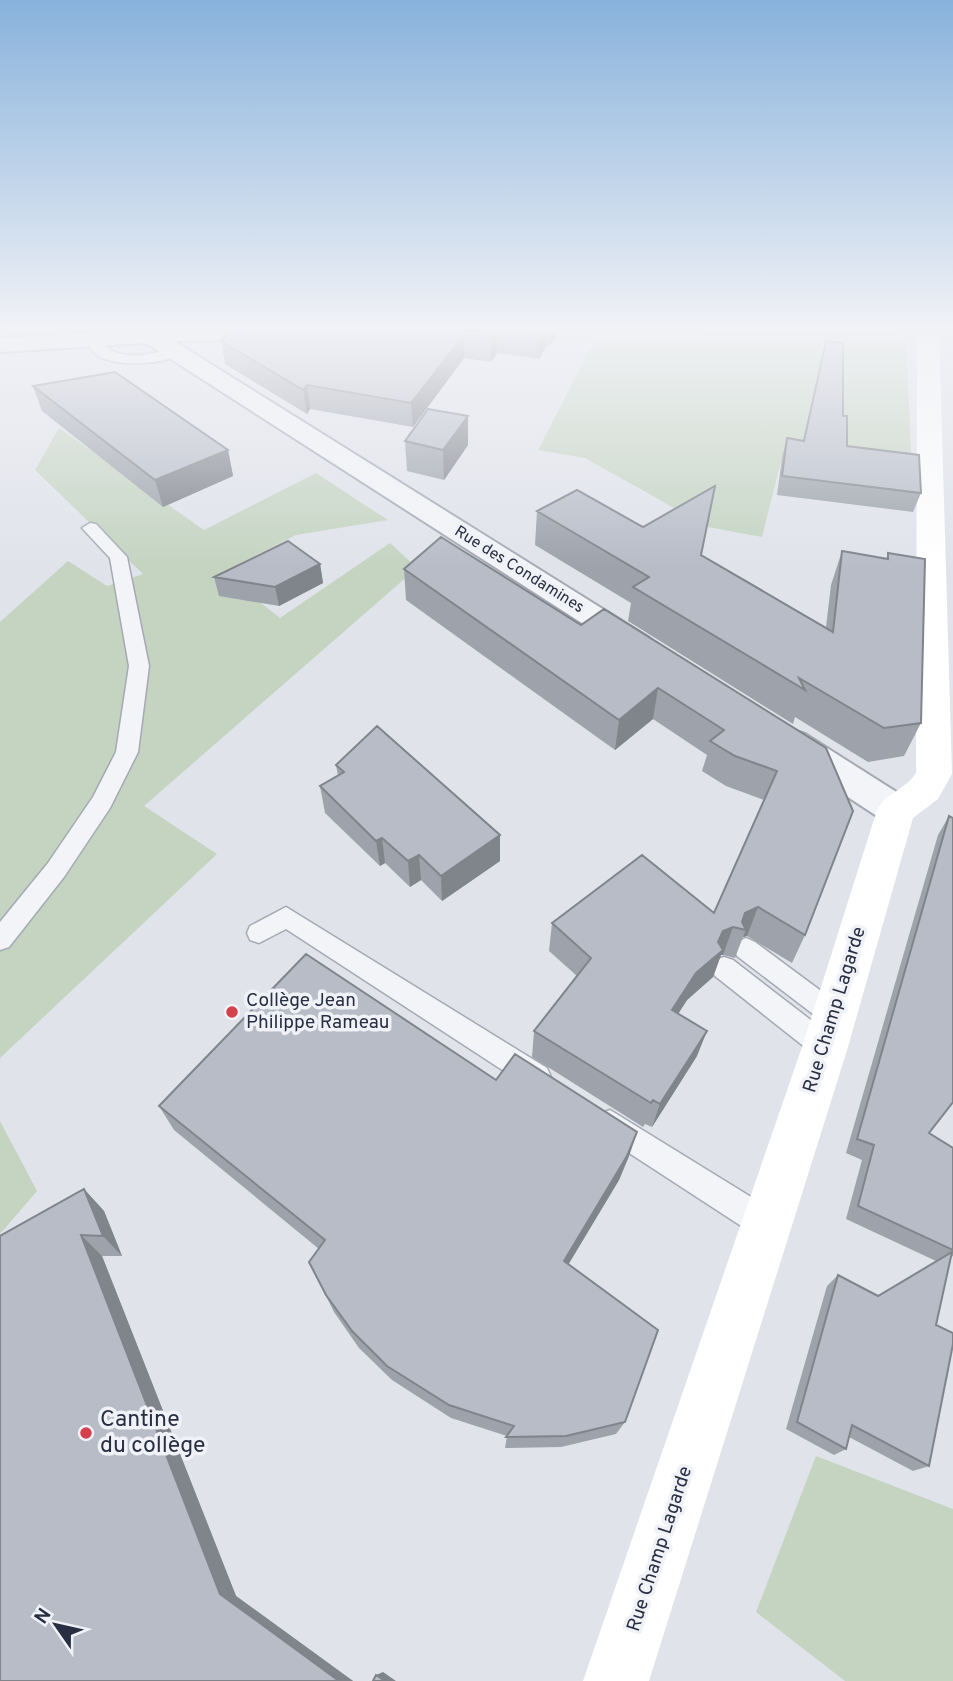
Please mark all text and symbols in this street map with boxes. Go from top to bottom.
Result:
street label: Rue des Condamines [450,522,588,618]
street label: Rue Champ Lagarde [798,924,872,1096]
place label: Collège Jean Philippe Rameau [246,989,390,1035]
marker: Collège Jean Philippe Rameau [224,1004,240,1020]
place label: Cantine du collège [100,1406,205,1461]
marker: Cantine du collège [78,1425,94,1441]
street label: Rue Champ Lagarde [622,1463,698,1635]
north arrow [21,1590,91,1660]
text: N [30,1604,57,1629]

